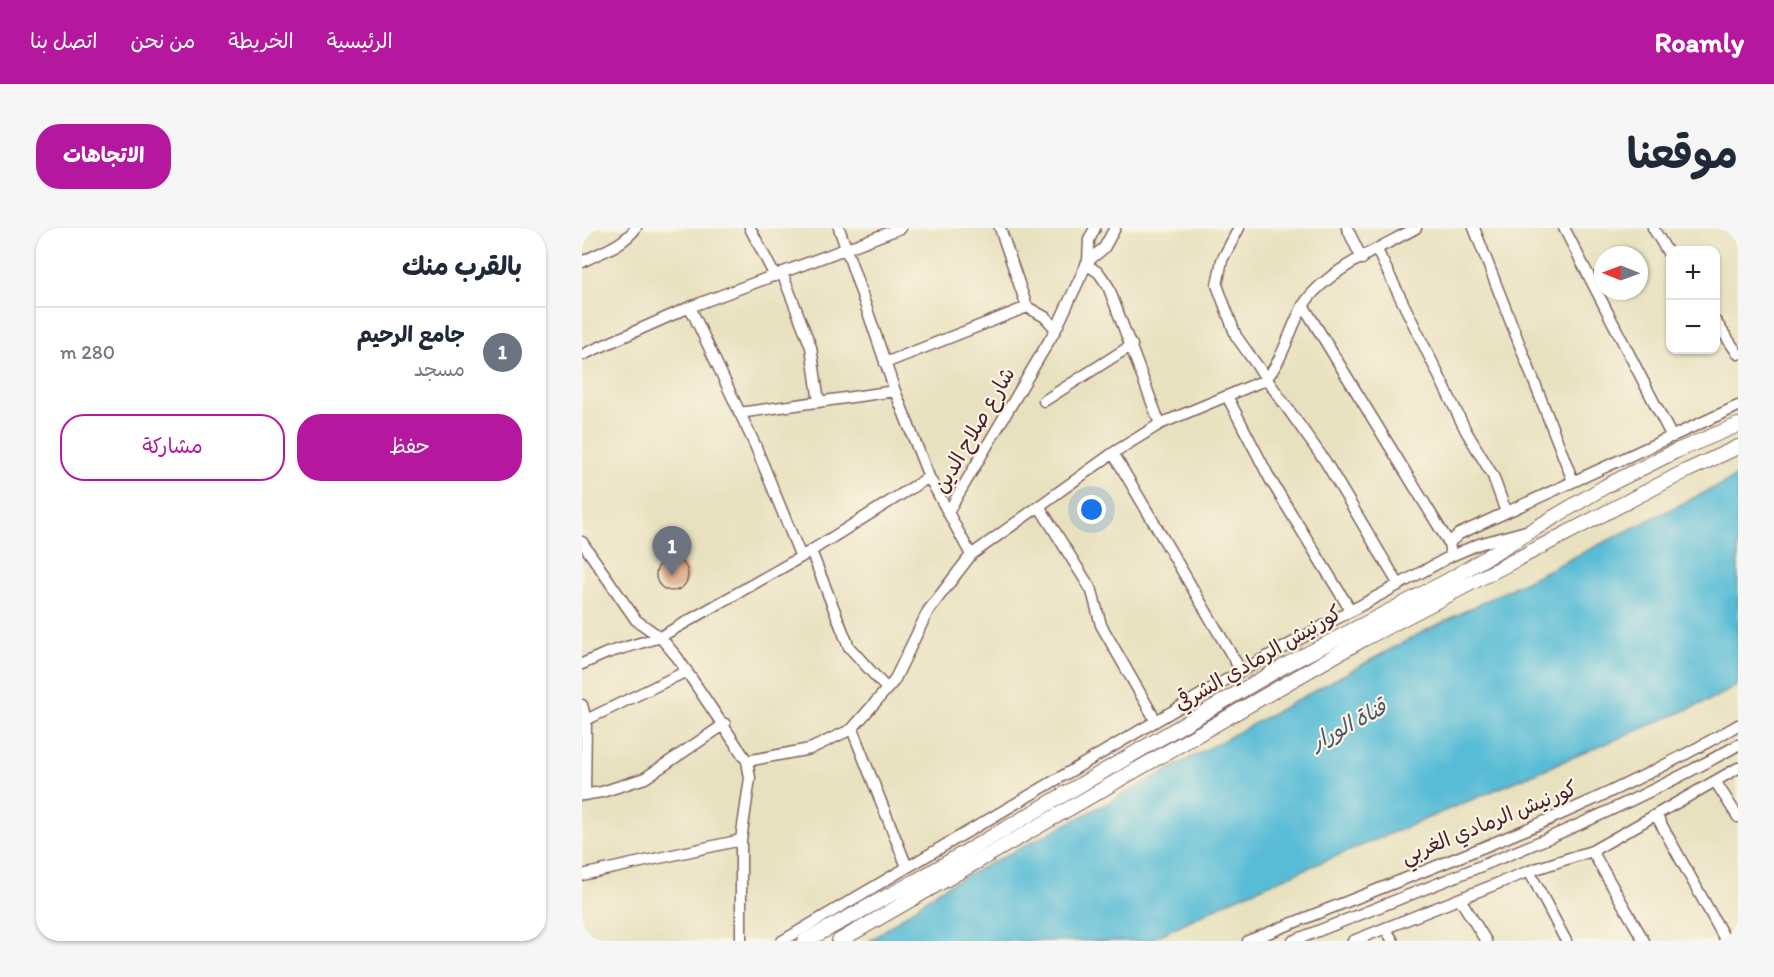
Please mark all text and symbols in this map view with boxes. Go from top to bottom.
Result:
text: Roamly [1654,25,1744,59]
text: اتصل بنا [30,28,98,53]
text: من نحن [131,28,195,53]
text: الخريطة [228,28,294,53]
text: الرئيسية [327,28,393,53]
button: الاتجاهات [36,124,171,189]
text: موقعنا [1627,128,1738,179]
north arrow [1594,246,1648,300]
map controls [1666,246,1720,354]
button: + [1666,246,1720,300]
text: بالقرب منك [402,250,522,282]
button: − [1666,300,1720,354]
text: جامع الرحيم [357,321,465,348]
text: 280 m [60,340,115,364]
text: 1 [498,340,507,364]
text: مسجد [414,357,465,381]
street label: شارع صلاح الدين [927,362,1022,499]
button: مشاركة [60,414,285,481]
button: حفظ [297,414,522,481]
your location [1077,495,1106,524]
pin: 1 [652,526,692,576]
street label: كورنيش الرمادي الشرقي [1170,599,1347,718]
water label: قناة الورار [1304,692,1393,757]
street label: كورنيش الرمادي الغربي [1397,775,1583,875]

